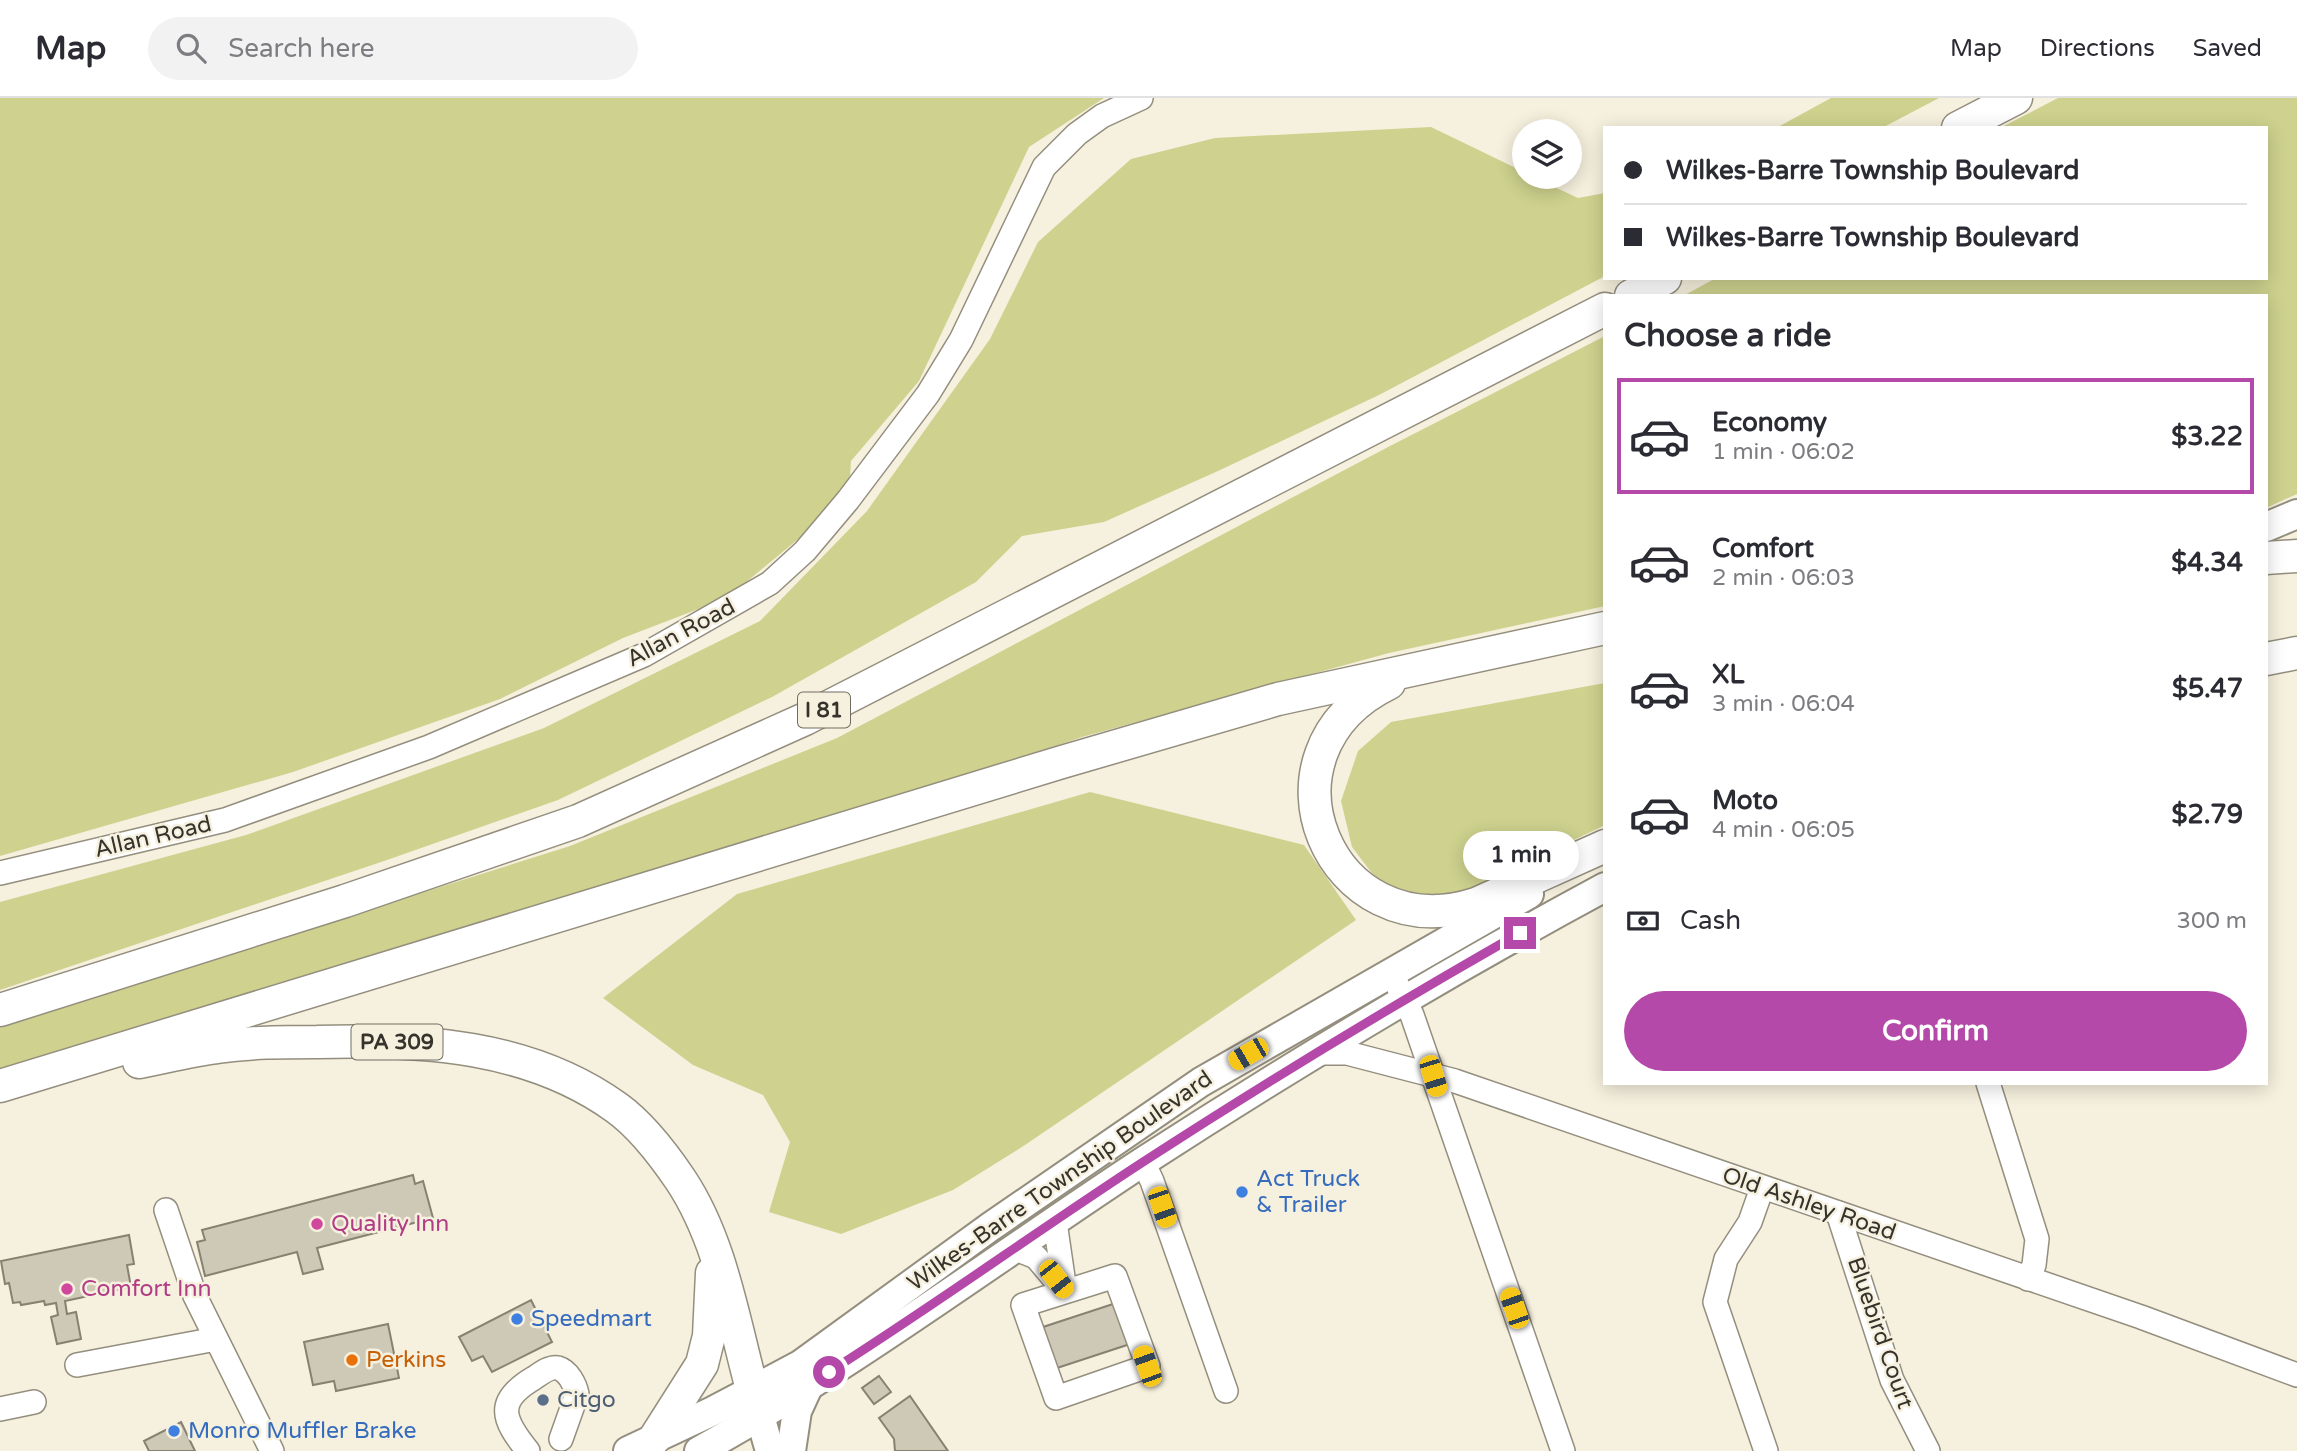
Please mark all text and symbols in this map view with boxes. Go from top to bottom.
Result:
search box [148,17,638,80]
text: Map [35,29,106,68]
icon: search [172,29,210,67]
text: Search here [228,33,374,64]
text: Map [1950,34,2002,63]
text: Directions [2040,34,2155,63]
text: Saved [2193,34,2262,63]
map controls [1512,119,1582,189]
button: layers [1512,119,1582,189]
text: Wilkes-Barre Township Boulevard [1666,155,2079,186]
text: Wilkes-Barre Township Boulevard [1666,222,2079,253]
text: Choose a ride [1624,317,1831,355]
icon: car [1628,405,1691,468]
text: Economy [1712,407,1827,438]
text: $3.22 [2171,421,2243,452]
text: 1 min · 06:02 [1712,438,1855,466]
icon: car [1628,531,1691,594]
text: Comfort [1712,533,1814,564]
text: $4.34 [2171,547,2243,578]
text: 2 min · 06:03 [1712,564,1855,592]
street label: Allan Road [622,593,740,673]
icon: car [1628,657,1691,720]
text: XL [1712,659,1744,690]
text: $5.47 [2172,673,2243,704]
text: 3 min · 06:04 [1712,690,1855,718]
road number: I 81 [798,692,850,728]
icon: car [1628,783,1691,846]
text: Moto [1712,785,1778,816]
text: $2.79 [2171,799,2243,830]
street label: Allan Road [92,810,214,864]
text: 4 min · 06:05 [1712,816,1855,844]
callout: 1 min [1462,832,1578,880]
text: 1 min [1490,841,1552,869]
icon: cash [1624,902,1662,940]
text: Cash [1680,905,1741,936]
text: 300 m [2177,907,2247,935]
route end [1504,917,1536,949]
button: Confirm [1624,991,2247,1071]
road number: PA 309 [352,1024,442,1060]
car [1225,1034,1272,1074]
car [1417,1053,1450,1099]
street label: Wilkes-Barre Township Boulevard [902,1065,1218,1297]
street label: Old Ashley Road [1719,1161,1899,1247]
place label: Act Truck & Trailer [1256,1165,1360,1219]
car [1146,1184,1179,1230]
marker: Act Truck & Trailer [1234,1184,1250,1200]
place label: Quality Inn [331,1210,449,1238]
marker: Quality Inn [309,1216,325,1232]
street label: Bluebird Court [1841,1253,1919,1413]
car [1035,1256,1078,1302]
place label: Comfort Inn [81,1275,211,1303]
marker: Comfort Inn [59,1281,75,1297]
car [1498,1285,1531,1331]
place label: Speedmart [531,1305,652,1333]
marker: Speedmart [509,1311,525,1327]
car [1130,1343,1165,1389]
place label: Perkins [366,1346,446,1374]
marker: Perkins [344,1352,360,1368]
route start [813,1356,845,1388]
place label: Citgo [557,1386,616,1414]
marker: Citgo [535,1392,551,1408]
place label: Monro Muffler Brake [188,1417,417,1445]
marker: Monro Muffler Brake [166,1423,182,1439]

